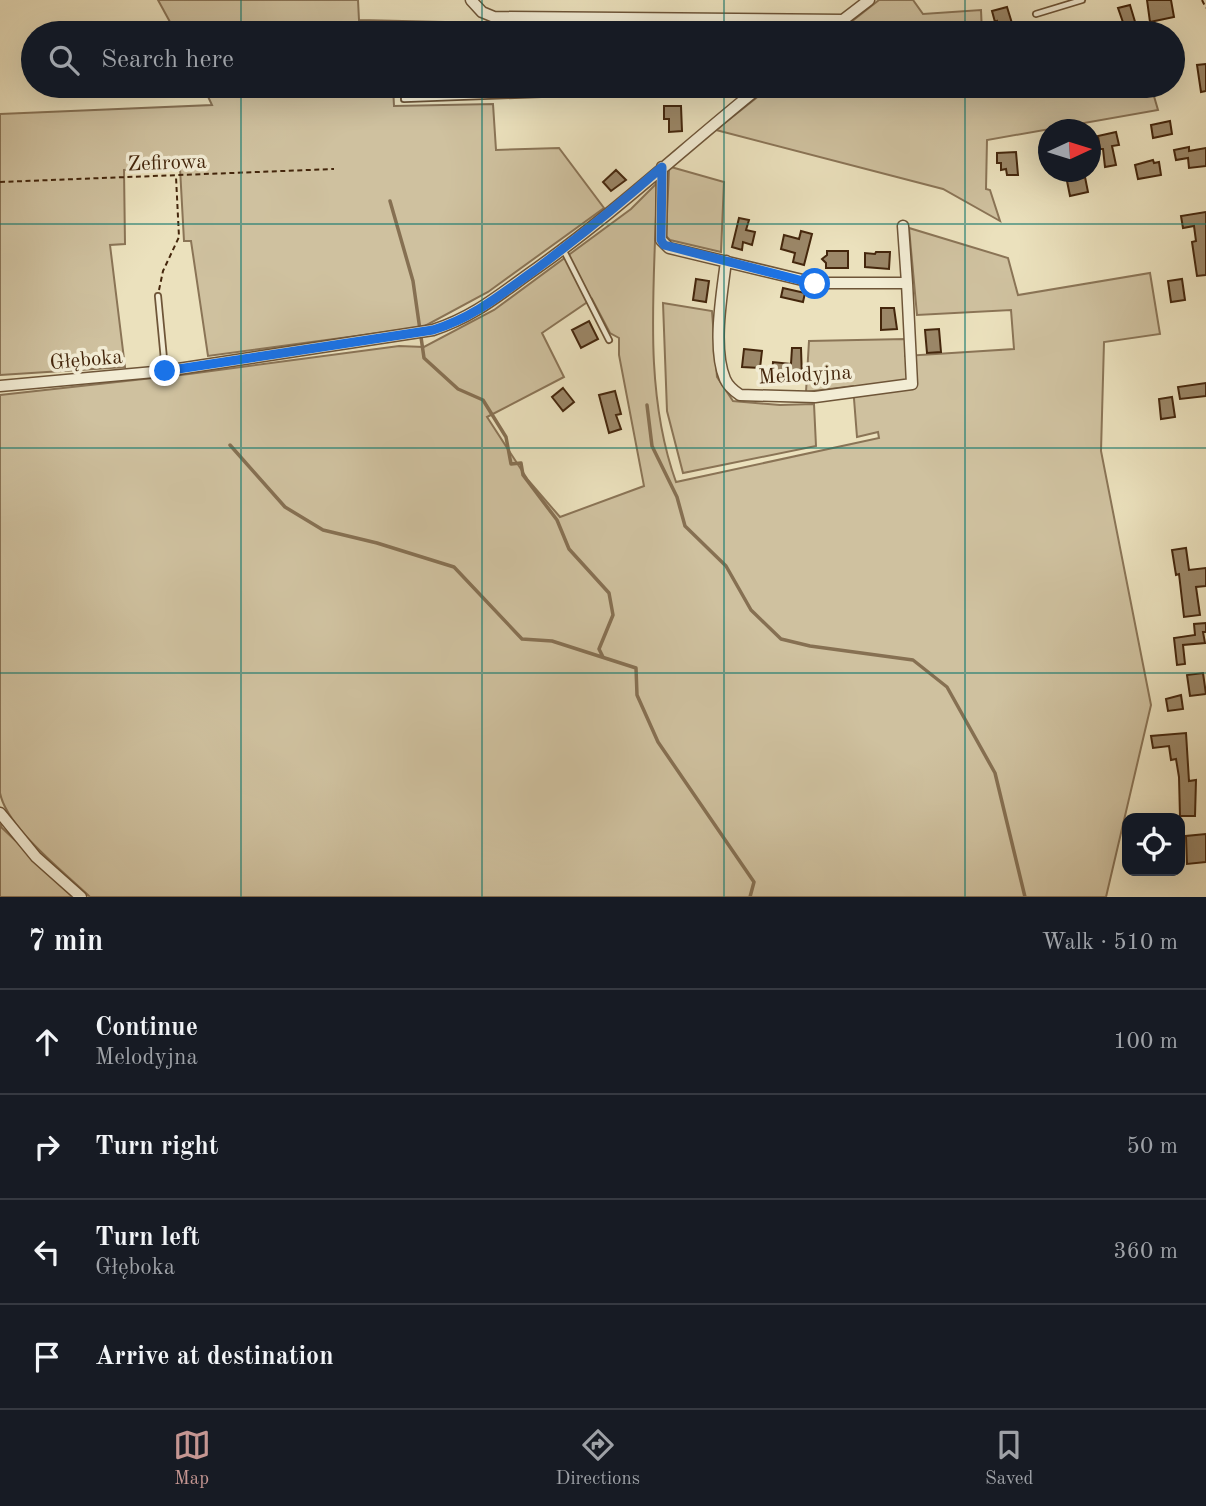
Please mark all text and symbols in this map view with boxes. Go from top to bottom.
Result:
search box [21,21,1185,98]
icon: search [45,41,83,79]
text: Search here [101,47,234,73]
north arrow [1038,119,1101,182]
street label: Zefirowa [127,152,207,175]
route start [799,268,830,299]
street label: Głęboka [49,347,123,374]
route end [149,355,180,386]
street label: Melodyjna [758,363,853,388]
map controls [1122,813,1185,876]
button: locate [1122,813,1185,876]
text: 7 min [28,927,103,957]
text: Walk · 510 m [1042,931,1178,954]
text: Continue [95,1015,198,1041]
icon: ahead [28,1023,66,1061]
text: 100 m [1113,1030,1178,1053]
text: Melodyjna [95,1046,198,1069]
icon: right [28,1128,66,1166]
text: Turn right [95,1134,218,1160]
text: 50 m [1127,1135,1178,1158]
text: Turn left [95,1225,200,1251]
icon: left [28,1233,66,1271]
text: 360 m [1113,1240,1178,1263]
text: Głęboka [95,1256,175,1279]
icon: arrive [28,1338,66,1376]
text: Arrive at destination [95,1344,334,1370]
tab: Map [173,1426,211,1491]
tab: Directions [556,1426,640,1491]
tab: Saved [985,1426,1033,1491]

